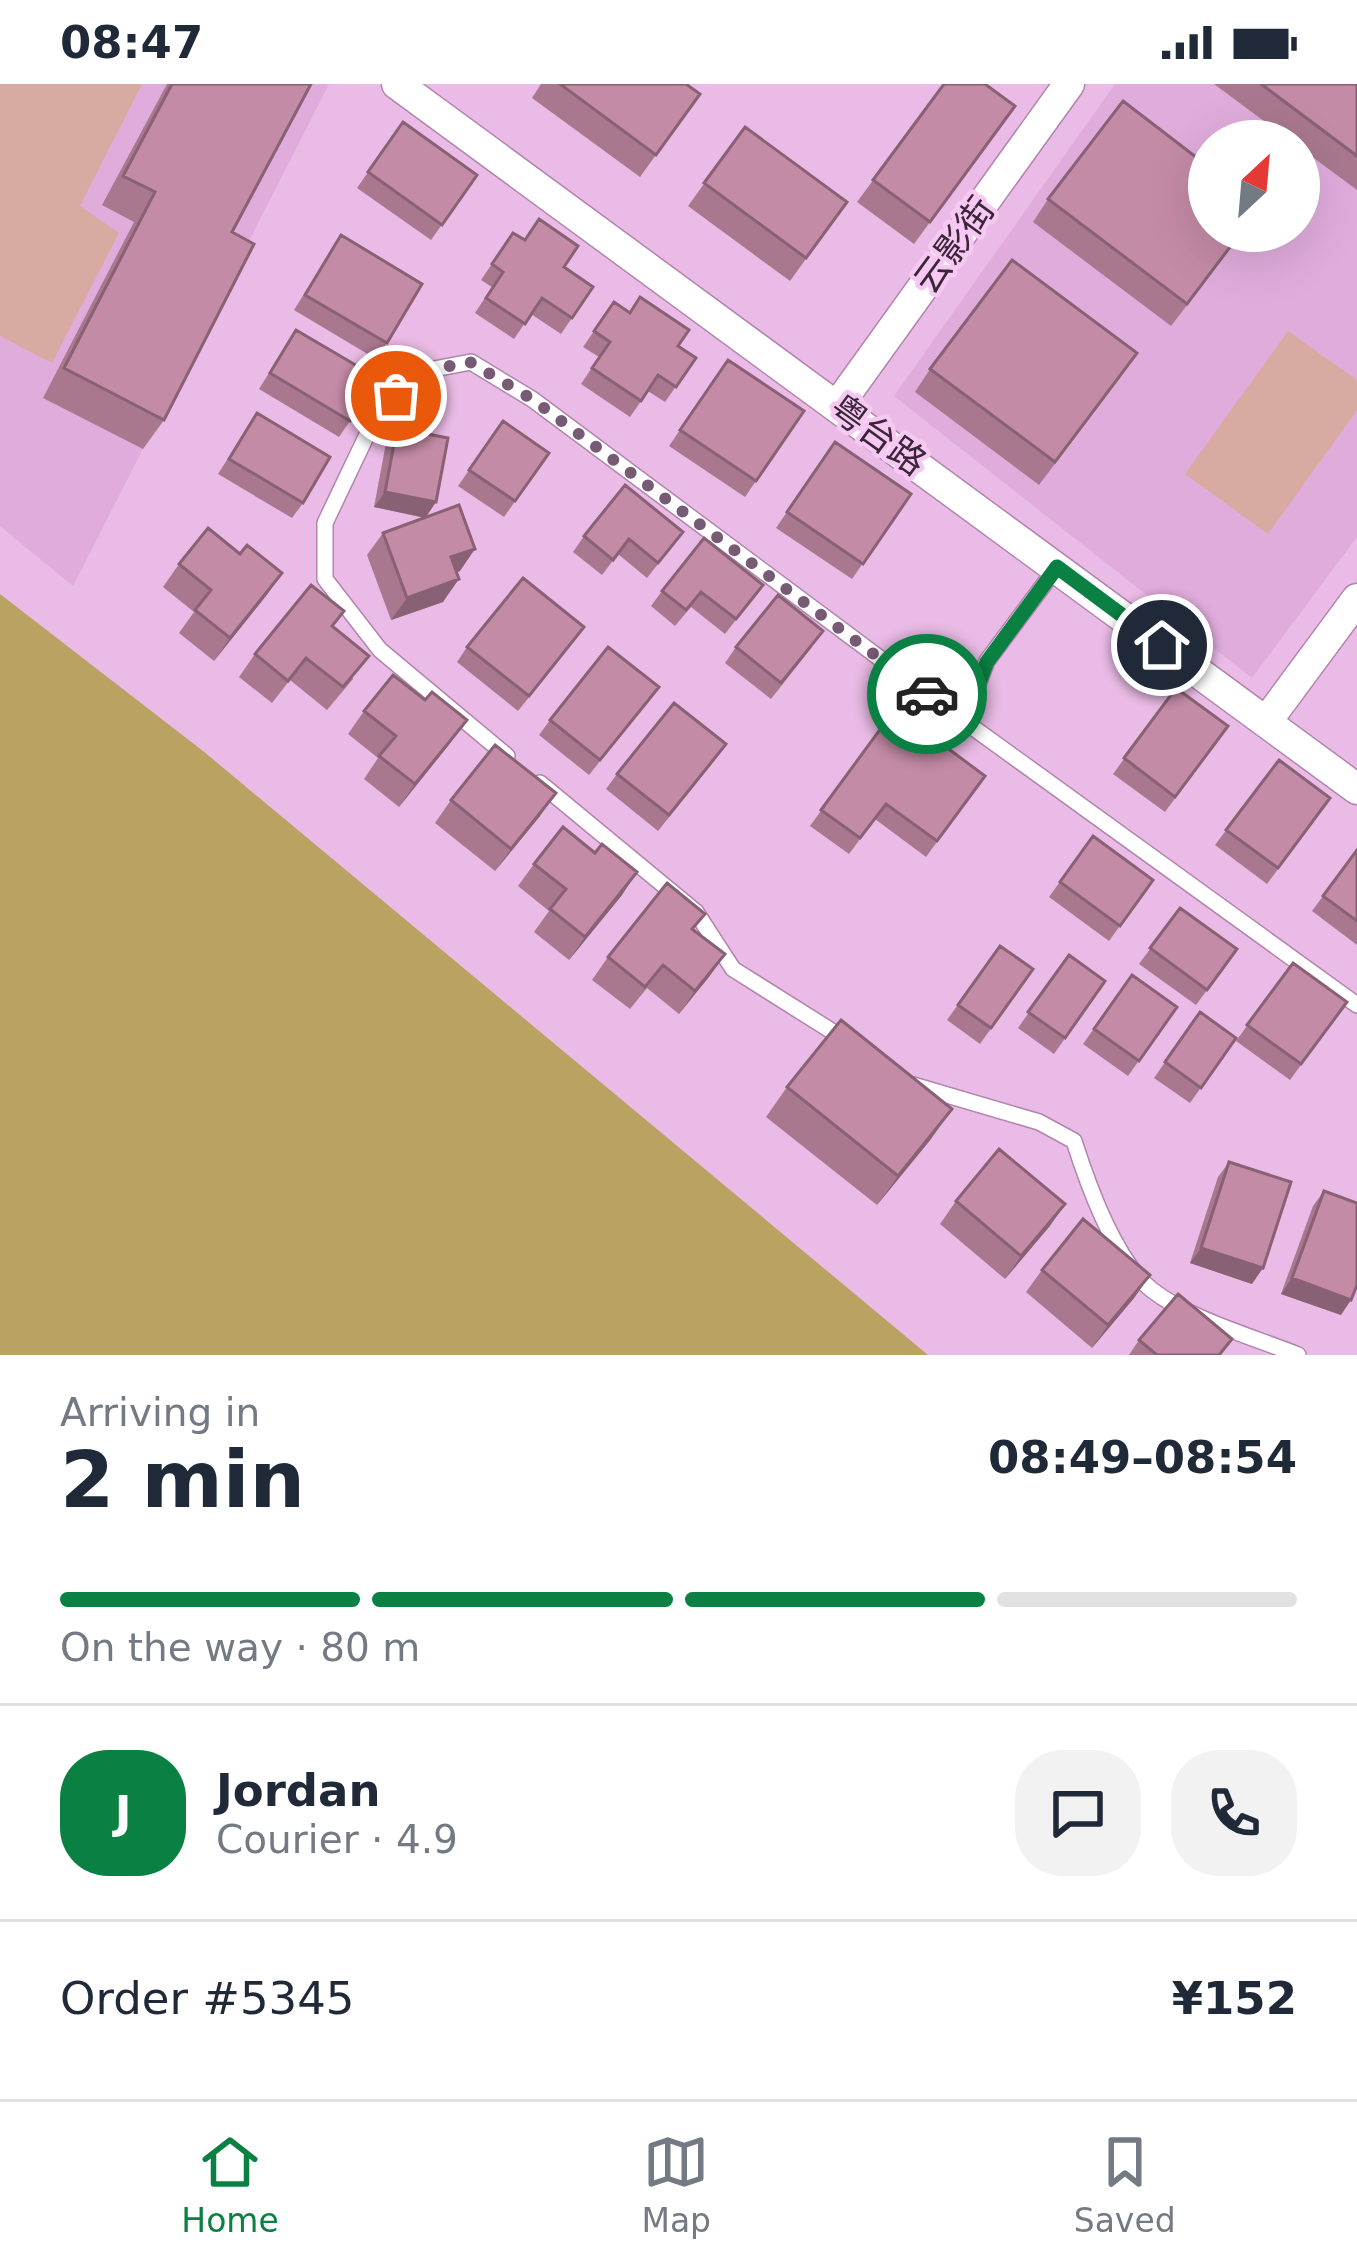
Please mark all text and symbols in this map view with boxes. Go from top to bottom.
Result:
text: 08:47 [60,16,203,69]
north arrow [1188,120,1320,252]
map controls [1188,120,1320,252]
street label: 云影街 [906,189,1002,301]
pin [345,345,447,447]
icon: bag [363,363,429,429]
street label: 粤台路 [822,387,934,483]
pin [1111,594,1213,696]
icon: home [1129,612,1195,678]
courier [867,634,987,754]
icon: car [894,661,960,727]
text: Arriving in [60,1390,260,1435]
text: 08:49–08:54 [988,1431,1297,1484]
text: 2 min [60,1435,305,1525]
text: On the way · 80 m [60,1625,420,1670]
button: chat [1015,1750,1141,1876]
button: phone [1171,1750,1297,1876]
text: Jordan [216,1764,380,1817]
text: J [115,1786,131,1839]
text: Courier · 4.9 [216,1817,458,1862]
text: Order #5345 [60,1972,354,2025]
text: ¥152 [1172,1972,1297,2025]
tab: Home [181,2129,279,2240]
tab: Map [641,2129,711,2240]
tab: Saved [1074,2129,1176,2240]

